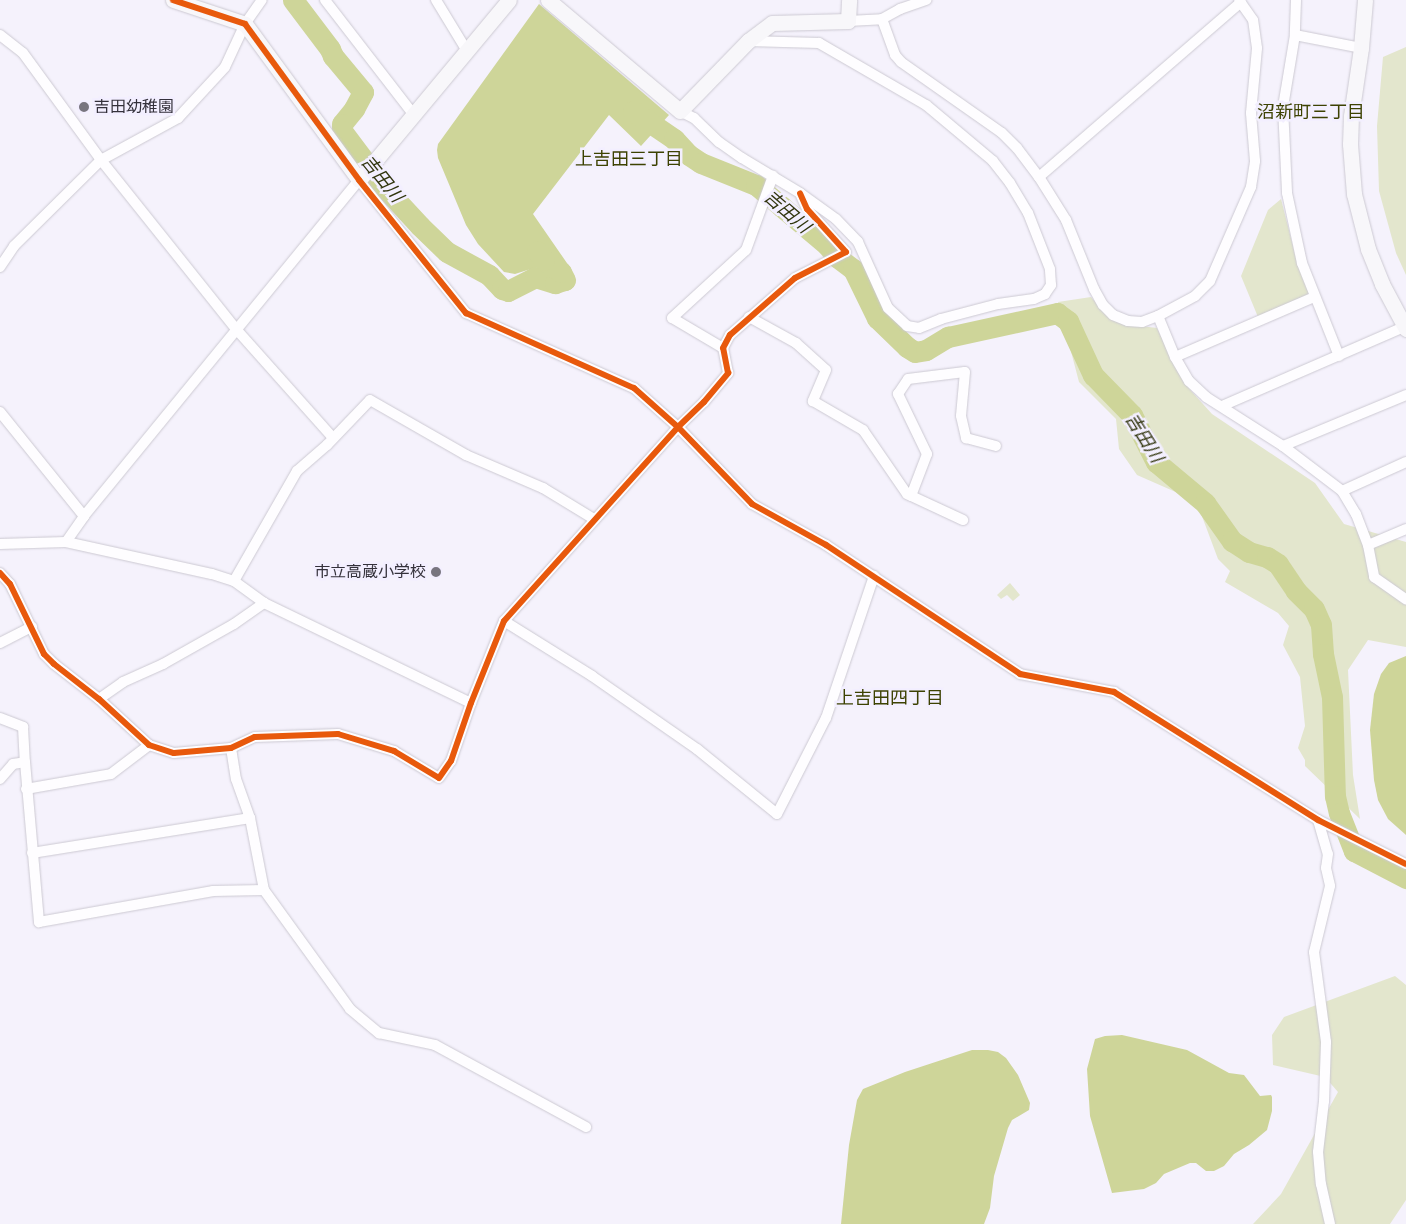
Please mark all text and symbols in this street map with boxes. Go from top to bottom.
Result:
place label: 吉田幼稚園 [94,97,174,117]
marker: 吉田幼稚園 [78,101,90,113]
district label: 沼新町三丁目 [1257,101,1365,123]
district label: 上吉田三丁目 [575,148,683,170]
water label: 吉田川 [357,151,407,207]
water label: 吉田川 [760,186,814,238]
water label: 吉田川 [1121,409,1167,467]
place label: 市立高蔵小学校 [314,562,426,582]
marker: 市立高蔵小学校 [430,566,442,578]
district label: 上吉田四丁目 [836,687,944,709]

